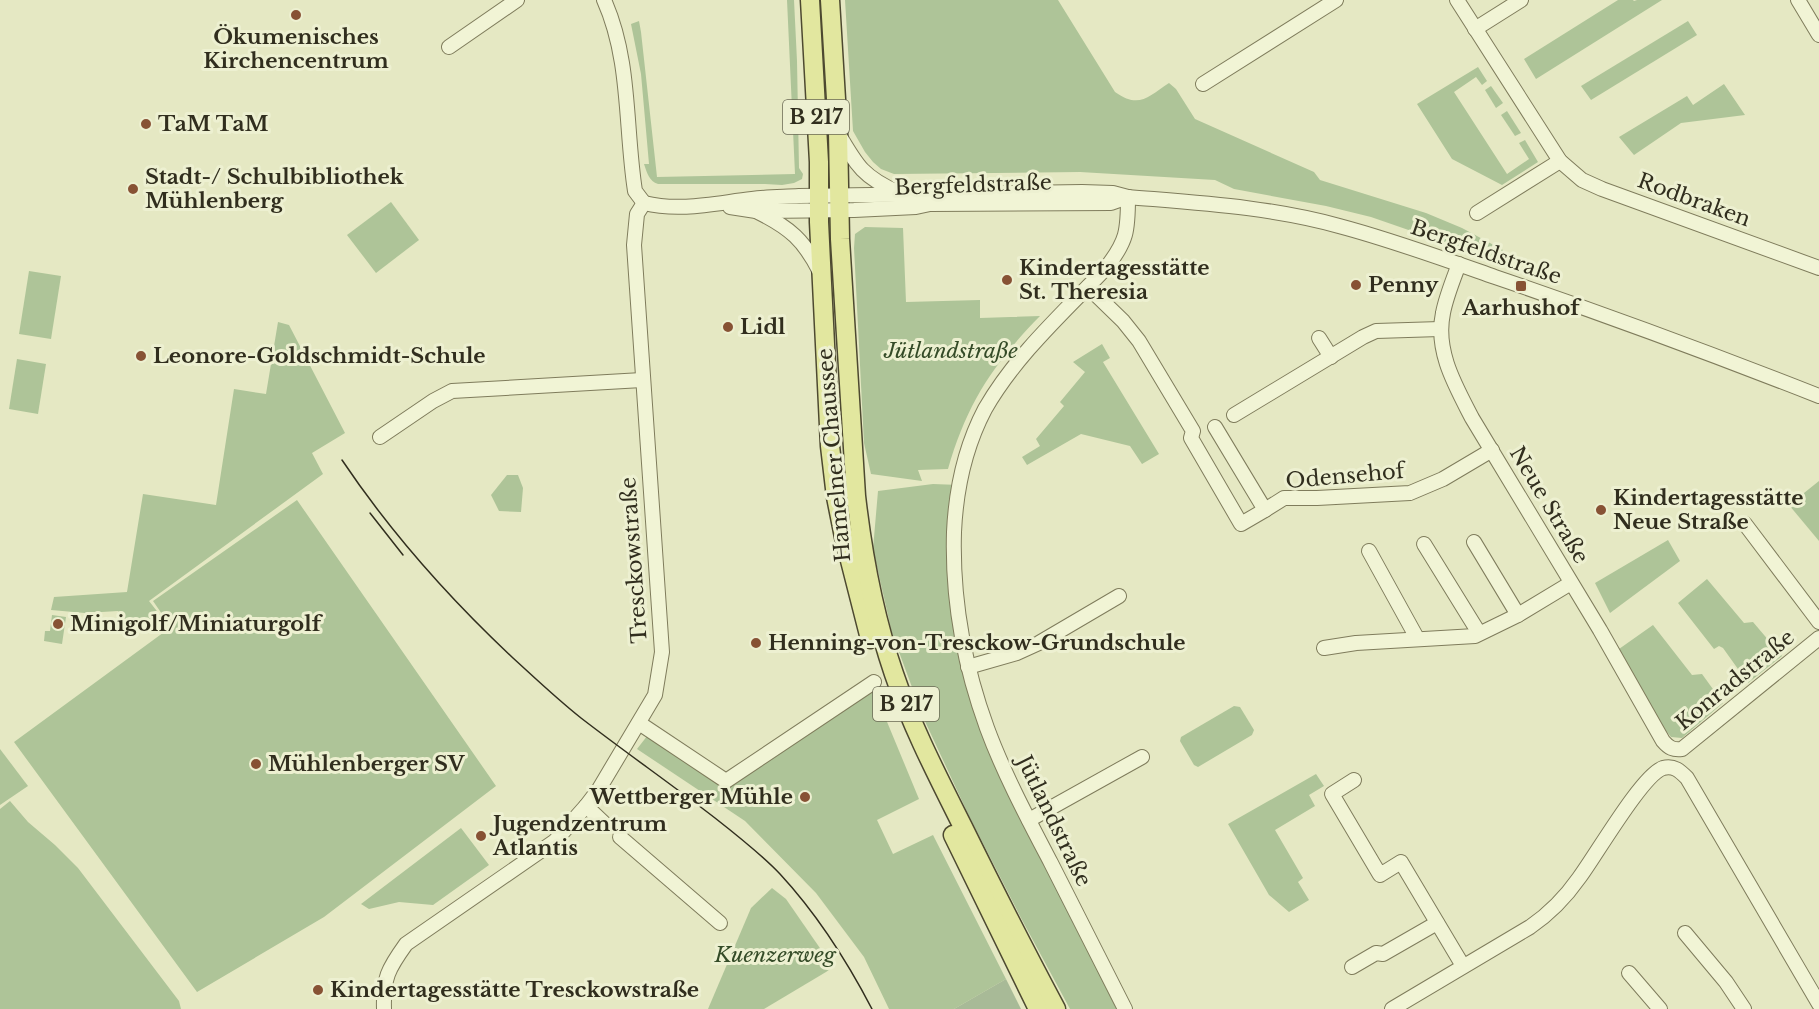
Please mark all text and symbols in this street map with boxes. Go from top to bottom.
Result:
marker: Ökumenisches Kirchencentrum [289,8,303,22]
place label: Ökumenisches Kirchencentrum [203,24,389,74]
road number: B 217 [783,100,849,134]
place label: TaM TaM [158,111,269,137]
marker: TaM TaM [139,117,153,131]
place label: Stadt-/ Schulbibliothek Mühlenberg [145,164,405,214]
street label: Rodbraken [1634,168,1754,232]
street label: Bergfeldstraße [894,169,1052,201]
marker: Stadt-/ Schulbibliothek Mühlenberg [126,182,140,196]
street label: Bergfeldstraße [1407,214,1565,290]
place label: Kindertagesstätte St. Theresia [1019,255,1209,305]
place label: Penny [1368,272,1439,298]
marker: Kindertagesstätte St. Theresia [1000,273,1014,287]
marker: Penny [1349,278,1363,292]
marker: Aarhushof [1514,279,1528,293]
place label: Aarhushof [1461,295,1582,321]
place label: Lidl [740,314,786,340]
marker: Lidl [721,320,735,334]
park label: Jütlandstraße [883,338,1018,364]
place label: Leonore-Goldschmidt-Schule [153,343,486,369]
street label: Hamelner Chaussee [812,347,856,563]
marker: Leonore-Goldschmidt-Schule [134,349,148,363]
street label: Neue Straße [1504,442,1594,568]
street label: Odensehof [1285,458,1408,494]
street label: Tresckowstraße [615,476,653,644]
place label: Kindertagesstätte Neue Straße [1613,485,1803,535]
marker: Kindertagesstätte Neue Straße [1594,503,1608,517]
place label: Minigolf/Miniaturgolf [70,611,324,637]
marker: Minigolf/Miniaturgolf [51,617,65,631]
street label: Konradstraße [1670,624,1800,736]
place label: Henning-von-Tresckow-Grundschule [768,630,1186,656]
marker: Henning-von-Tresckow-Grundschule [749,636,763,650]
road number: B 217 [873,687,939,721]
street label: Jütlandstraße [1010,749,1097,891]
place label: Mühlenberger SV [268,751,466,777]
marker: Mühlenberger SV [249,757,263,771]
place label: Wettberger Mühle [589,784,793,810]
marker: Wettberger Mühle [798,790,812,804]
place label: Jugendzentrum Atlantis [489,811,667,861]
marker: Jugendzentrum Atlantis [474,829,488,843]
park label: Kuenzerweg [714,942,837,968]
place label: Kindertagesstätte Tresckowstraße [330,977,699,1003]
marker: Kindertagesstätte Tresckowstraße [311,983,325,997]

